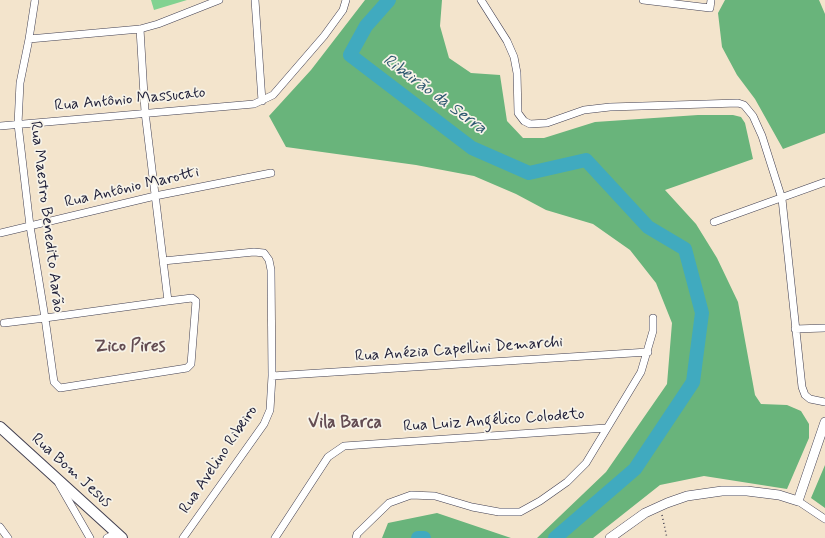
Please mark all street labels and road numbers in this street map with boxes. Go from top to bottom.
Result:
street label: Rua Antônio Massucato [54,84,206,116]
street label: Rua Maestro Benedito Aarão [25,120,67,314]
street label: Rua Antônio Marotti [63,163,201,213]
street label: Rua Anézia Capellini Demarchi [354,333,564,367]
street label: Rua Avelino Ribeiro [176,402,262,518]
street label: Rua Luiz Angélico Colodeto [403,405,585,437]
street label: Rua Bom Jesus [27,430,115,512]

